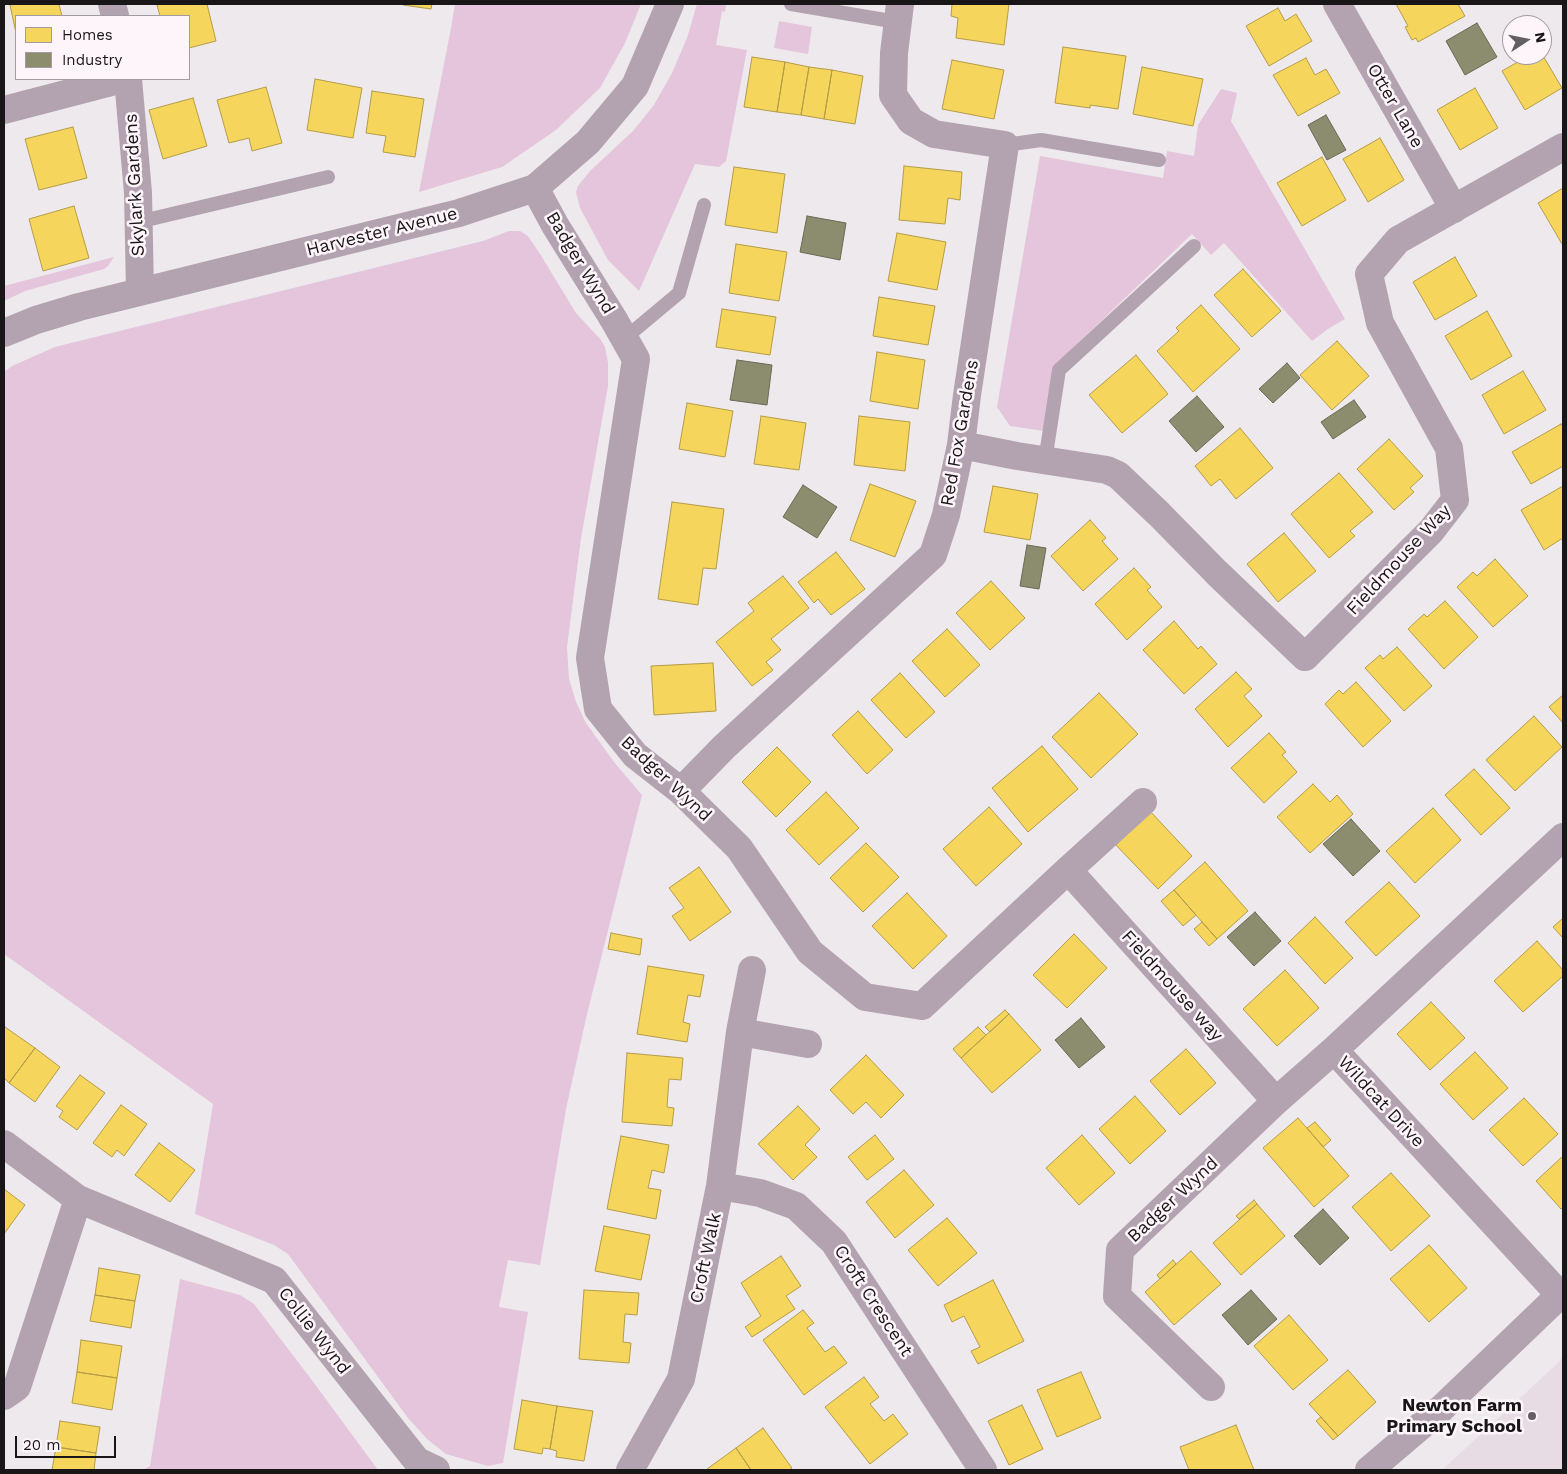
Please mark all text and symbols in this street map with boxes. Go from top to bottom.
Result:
legend [15,15,190,80]
north arrow [1502,15,1552,65]
text: Homes [62,26,113,44]
text: N [1532,31,1550,44]
text: Industry [62,51,122,69]
street label: Otter Lane [1362,60,1428,152]
street label: Skylark Gardens [120,113,150,257]
street label: Harvester Avenue [304,203,460,261]
street label: Badger Wynd [541,208,619,318]
street label: Red Fox Gardens [936,358,984,508]
street label: Fieldmouse Way [1342,500,1456,620]
street label: Badger Wynd [616,732,716,826]
street label: Fieldmouse way [1117,926,1227,1046]
street label: Wildcat Drive [1333,1052,1429,1152]
street label: Badger Wynd [1123,1153,1223,1247]
street label: Croft Walk [686,1211,726,1305]
street label: Croft Crescent [829,1241,917,1361]
street label: Collie Wynd [273,1283,355,1379]
place label: Newton Farm Primary School [1386,1395,1522,1438]
marker: Newton Farm Primary School [1526,1410,1538,1422]
scale bar [18,1426,119,1458]
text: 20 m [23,1436,61,1454]

